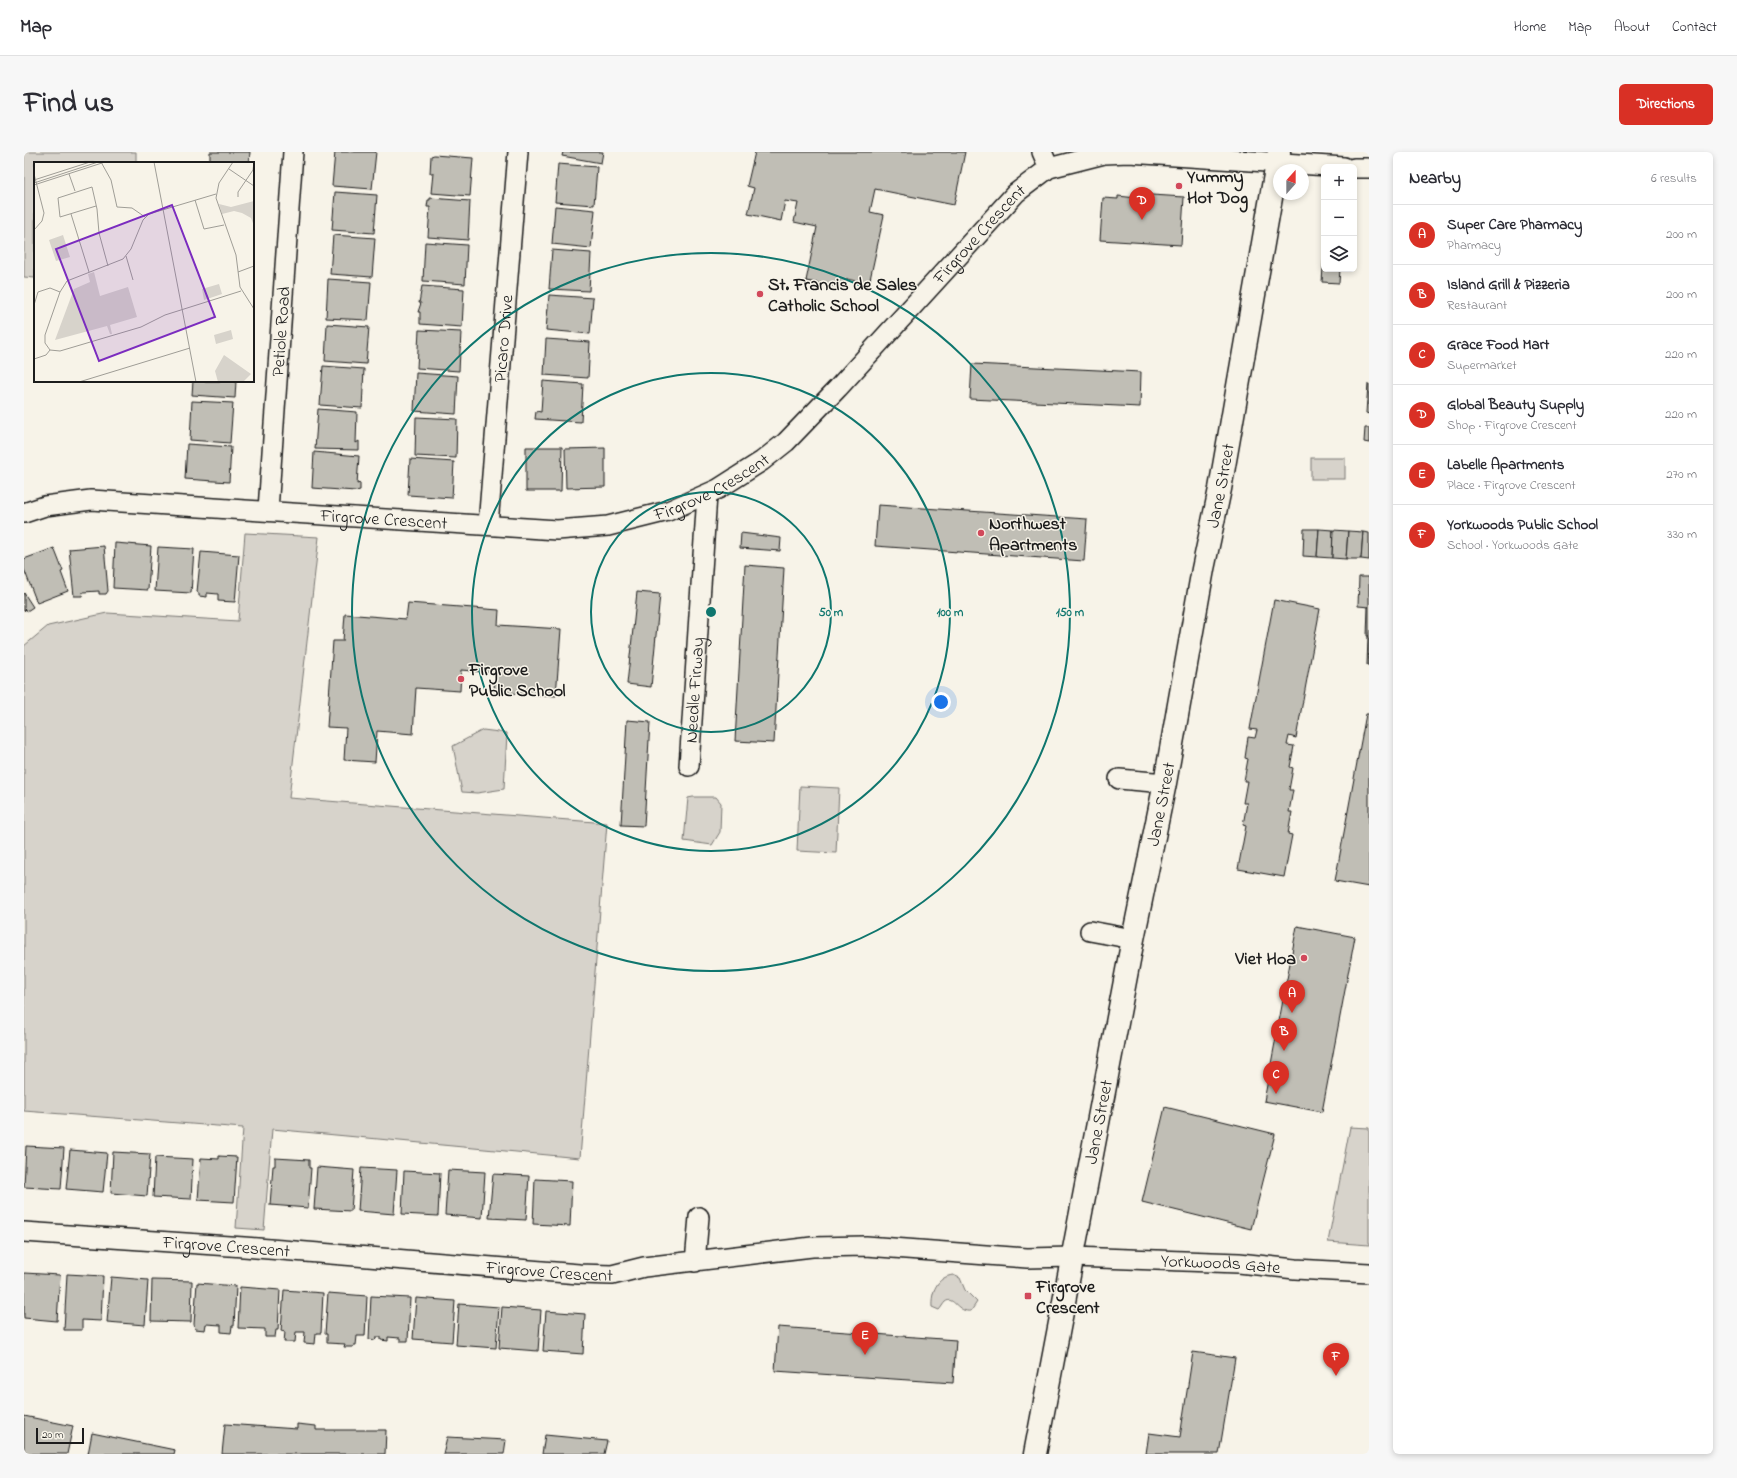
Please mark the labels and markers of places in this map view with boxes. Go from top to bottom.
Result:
place label: Yummy Hot Dog [1186,165,1248,213]
marker: Yummy Hot Dog [1174,181,1184,191]
pin: D [1129,187,1155,220]
place label: St. Francis de Sales Catholic School [768,273,917,320]
marker: St. Francis de Sales Catholic School [755,289,765,299]
place label: Northwest Apartments [989,512,1077,559]
marker: Northwest Apartments [976,528,986,538]
centre of rings [704,605,718,619]
place label: Firgrove Public School [468,658,566,705]
marker: Firgrove Public School [456,674,466,684]
place label: Viet Hoa [1234,947,1296,973]
marker: Viet Hoa [1299,953,1309,963]
pin: A [1279,980,1305,1013]
pin: B [1271,1018,1297,1051]
pin: C [1263,1061,1289,1094]
place label: Firgrove Crescent [1035,1275,1101,1322]
marker: Firgrove Crescent [1023,1291,1033,1301]
pin: E [852,1322,878,1355]
pin: F [1323,1343,1349,1376]

